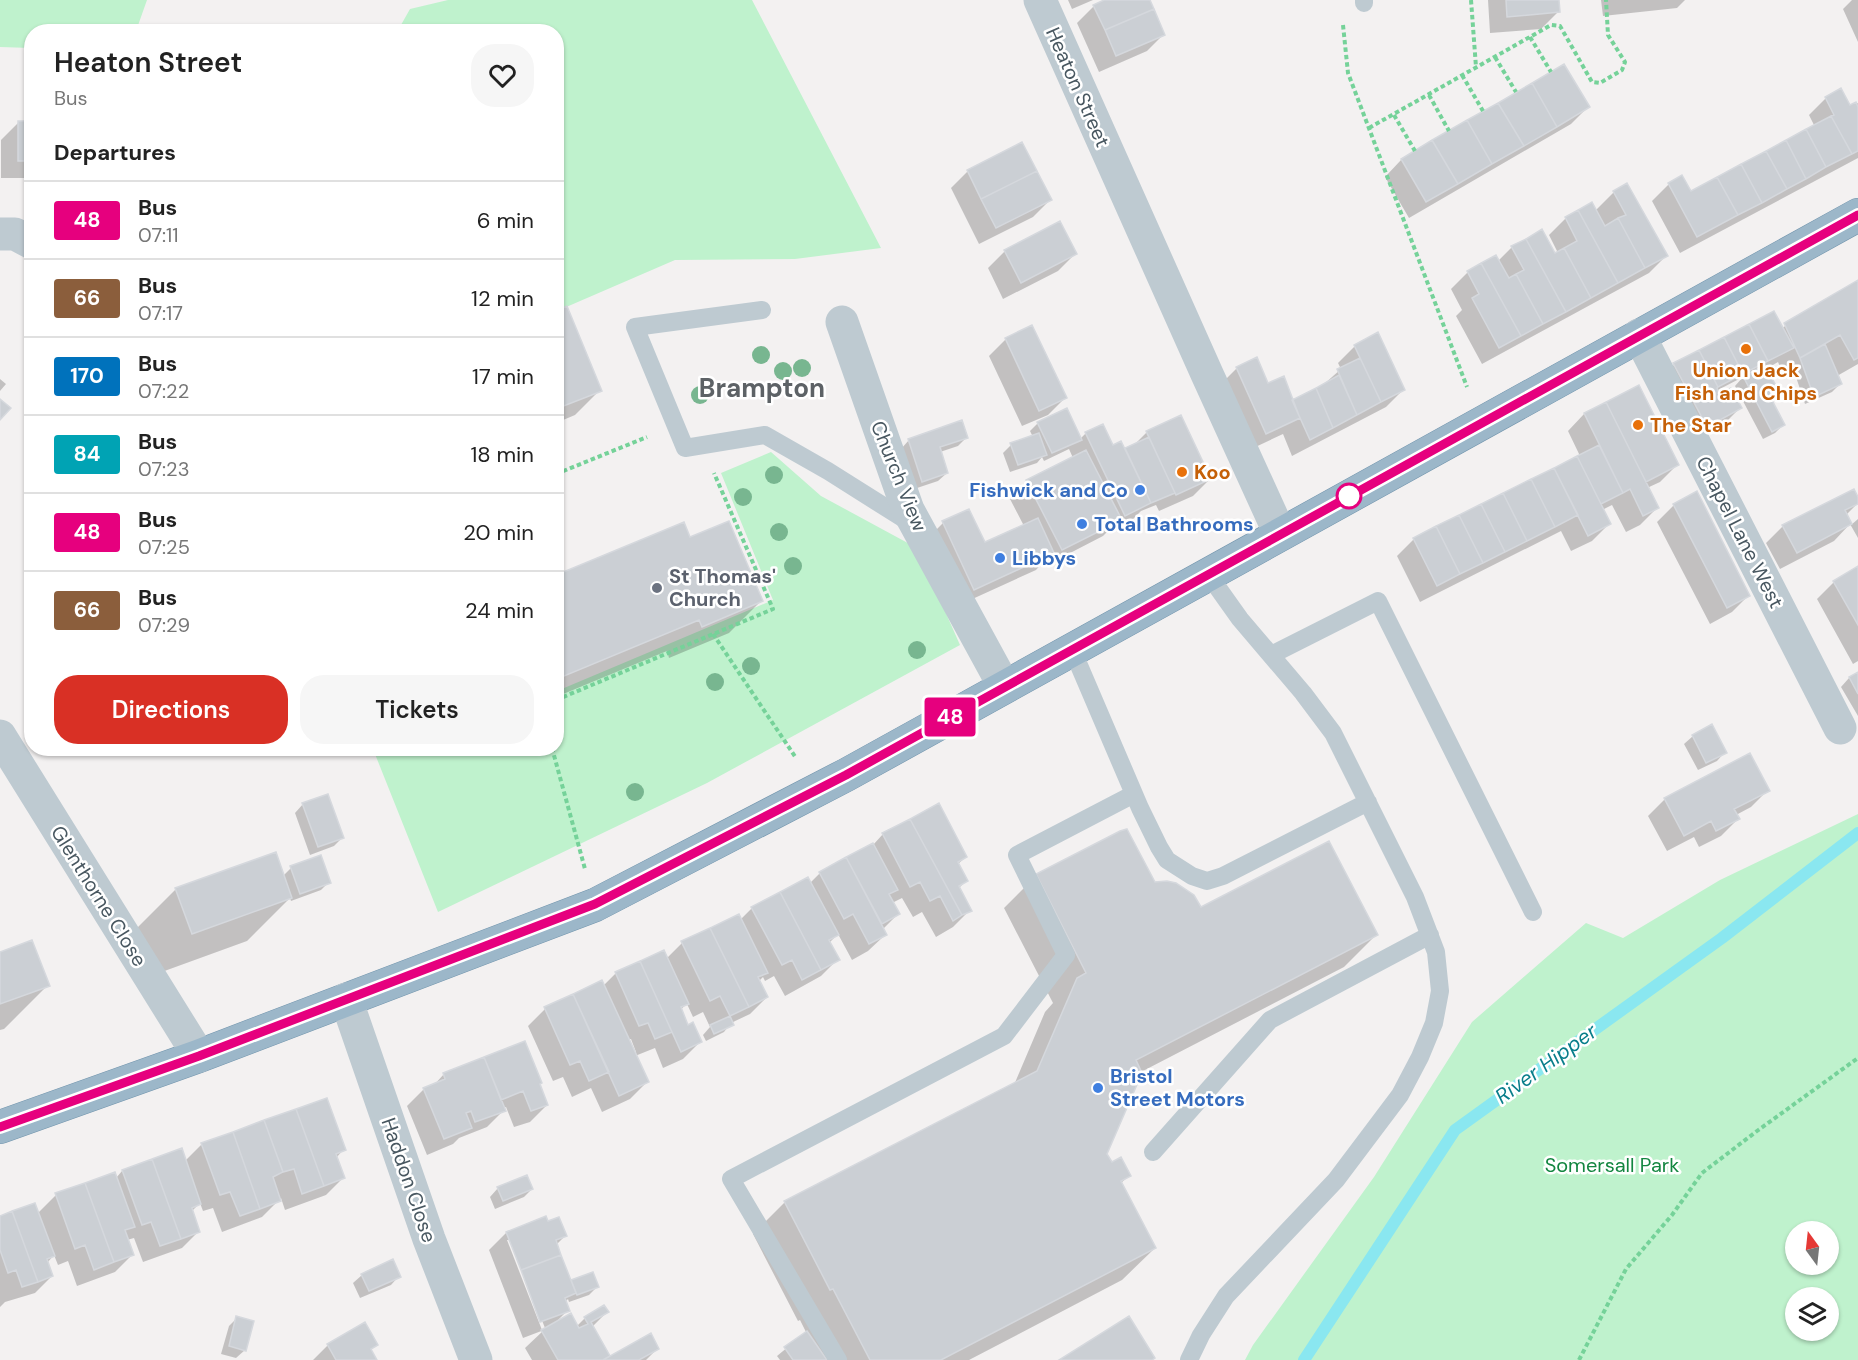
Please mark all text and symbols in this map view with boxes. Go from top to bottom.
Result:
street label: Heaton Street [1040,23,1116,151]
text: Heaton Street [54,44,242,81]
button: heart [471,44,534,107]
text: Bus [54,85,88,111]
text: Departures [54,138,176,167]
text: Bus [138,193,177,222]
text: 48 [74,206,100,234]
text: 6 min [477,206,534,235]
text: 07:11 [138,222,179,248]
text: Bus [138,271,177,300]
text: 66 [74,284,100,312]
text: 12 min [471,284,534,313]
text: 07:17 [138,300,183,326]
marker: Union Jack Fish and Chips [1739,342,1753,356]
text: Bus [138,349,177,378]
place label: Union Jack Fish and Chips [1675,357,1817,406]
text: 170 [70,362,104,390]
text: 17 min [472,362,534,391]
district label: Brampton [699,371,825,405]
text: 07:22 [138,378,189,404]
place label: The Star [1650,412,1732,438]
street label: Church View [865,417,933,535]
marker: The Star [1631,418,1645,432]
text: Bus [138,427,177,456]
text: 84 [74,440,100,468]
text: 18 min [470,440,534,469]
street label: Chapel Lane West [1690,452,1790,612]
text: 07:23 [138,456,189,482]
place label: Koo [1194,459,1231,485]
marker: Koo [1175,465,1189,479]
place label: Fishwick and Co [969,477,1128,503]
marker: Fishwick and Co [1133,483,1147,497]
unlabelled marker [1336,483,1362,509]
text: Bus [138,505,177,534]
place label: Total Bathrooms [1094,511,1254,537]
marker: Total Bathrooms [1075,517,1089,531]
text: 48 [74,518,100,546]
text: 20 min [463,518,534,547]
text: 07:25 [138,534,190,560]
place label: Libbys [1012,545,1076,571]
marker: Libbys [993,551,1007,565]
place label: St Thomas' Church [669,563,776,612]
marker: St Thomas' Church [650,581,664,595]
text: Bus [138,583,177,612]
text: 66 [74,596,100,624]
text: 24 min [465,596,534,625]
text: 07:29 [138,612,190,638]
button: Directions [54,675,288,744]
button: Tickets [300,675,534,744]
line badge: 48 [923,698,977,736]
text: 48 [937,703,963,731]
street label: Glenthorne Close [45,821,153,971]
water label: River Hipper [1489,1017,1604,1110]
place label: Bristol Street Motors [1110,1063,1245,1112]
marker: Bristol Street Motors [1091,1081,1105,1095]
street label: Haddon Close [375,1114,443,1246]
park label: Somersall Park [1545,1152,1679,1178]
north arrow [1785,1221,1839,1275]
map controls [1785,1221,1839,1341]
button: layers [1785,1287,1839,1341]

